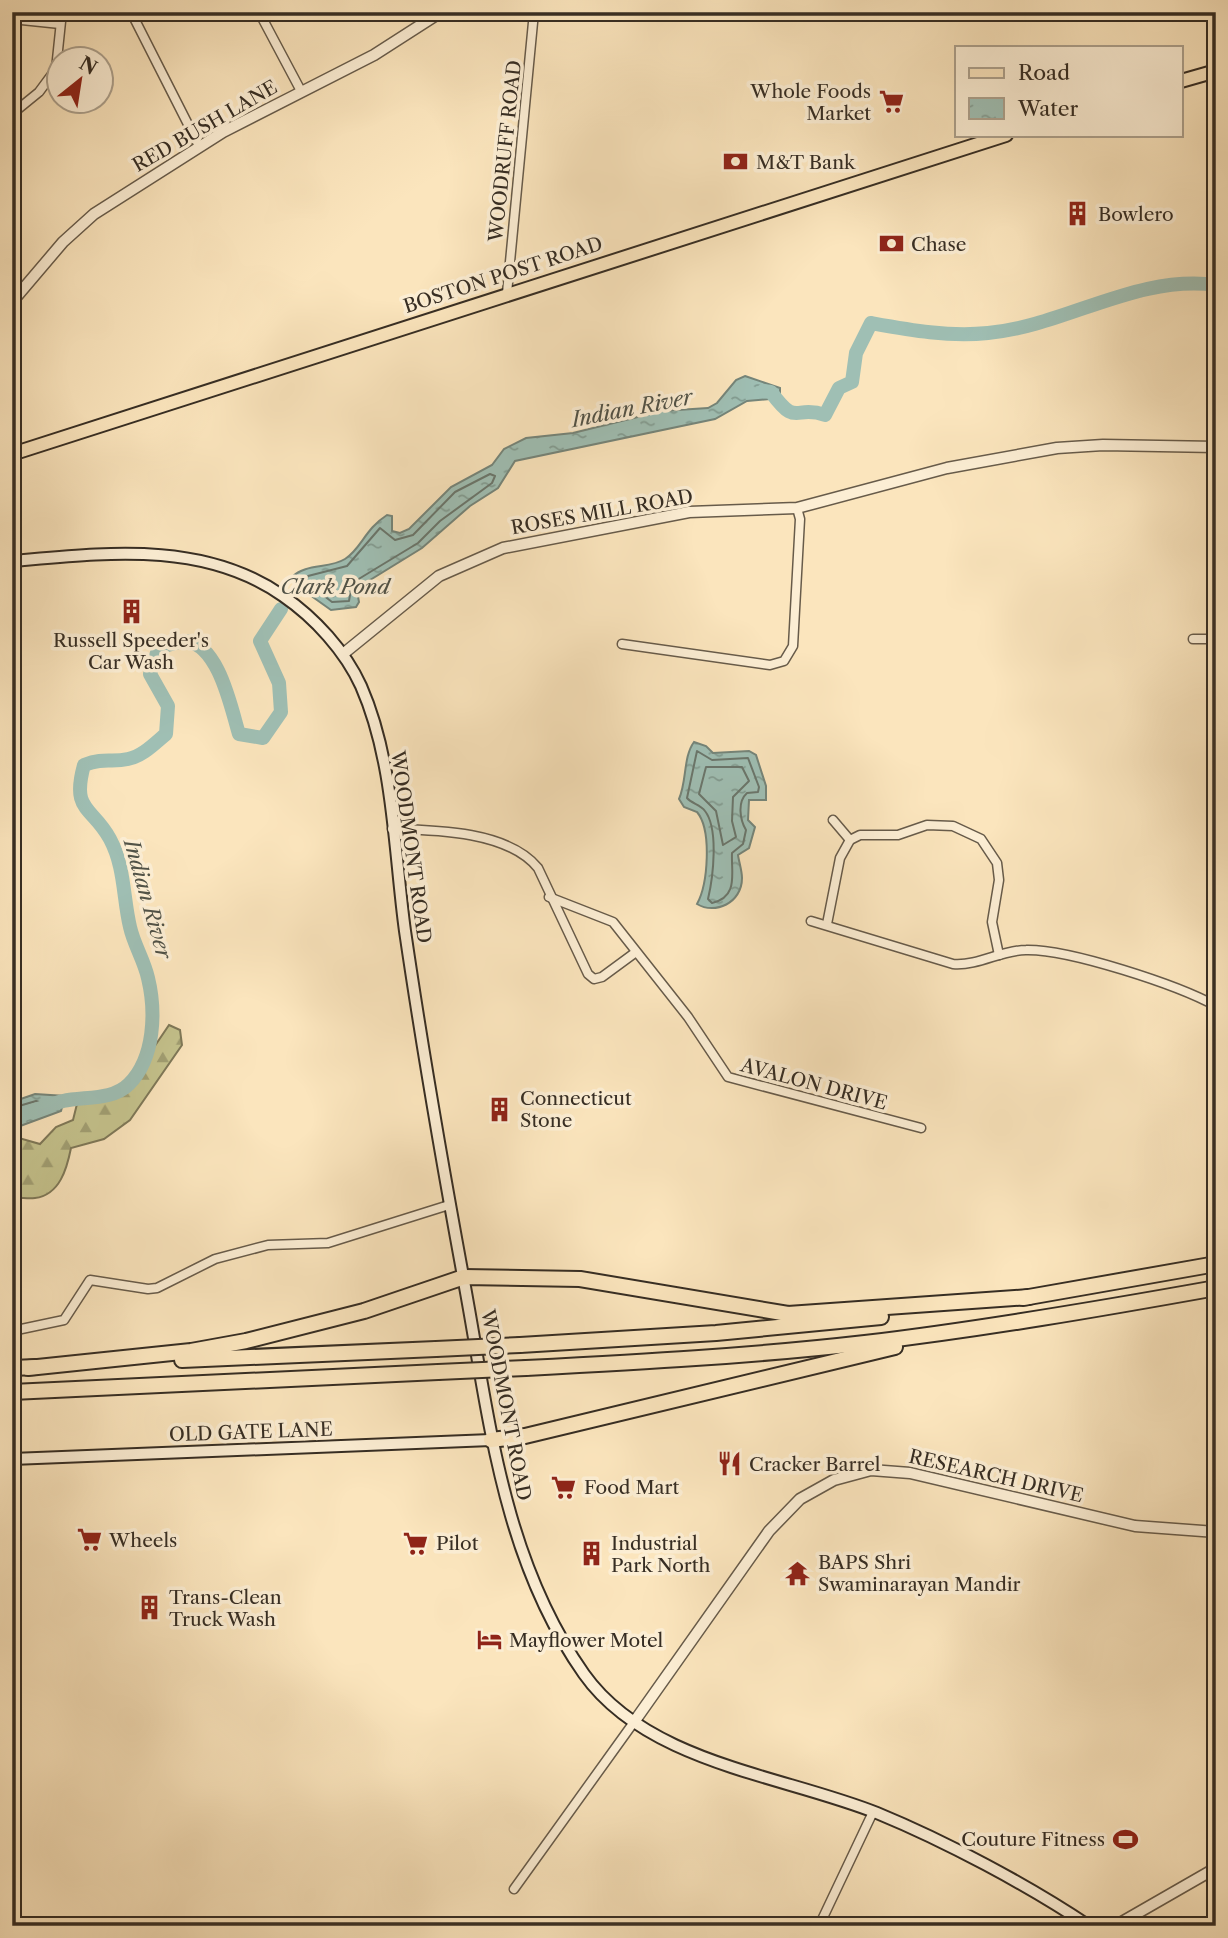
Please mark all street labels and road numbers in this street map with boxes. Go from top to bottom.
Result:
street label: WOODRUFF ROAD [484,59,526,244]
street label: RED BUSH LANE [129,75,281,177]
street label: BOSTON POST ROAD [401,232,605,318]
street label: ROSES MILL ROAD [509,485,695,539]
street label: WOODMONT ROAD [386,748,436,945]
street label: AVALON DRIVE [737,1053,890,1115]
street label: WOODMONT ROAD [476,1307,536,1503]
street label: OLD GATE LANE [169,1418,333,1446]
street label: RESEARCH DRIVE [907,1445,1085,1507]

